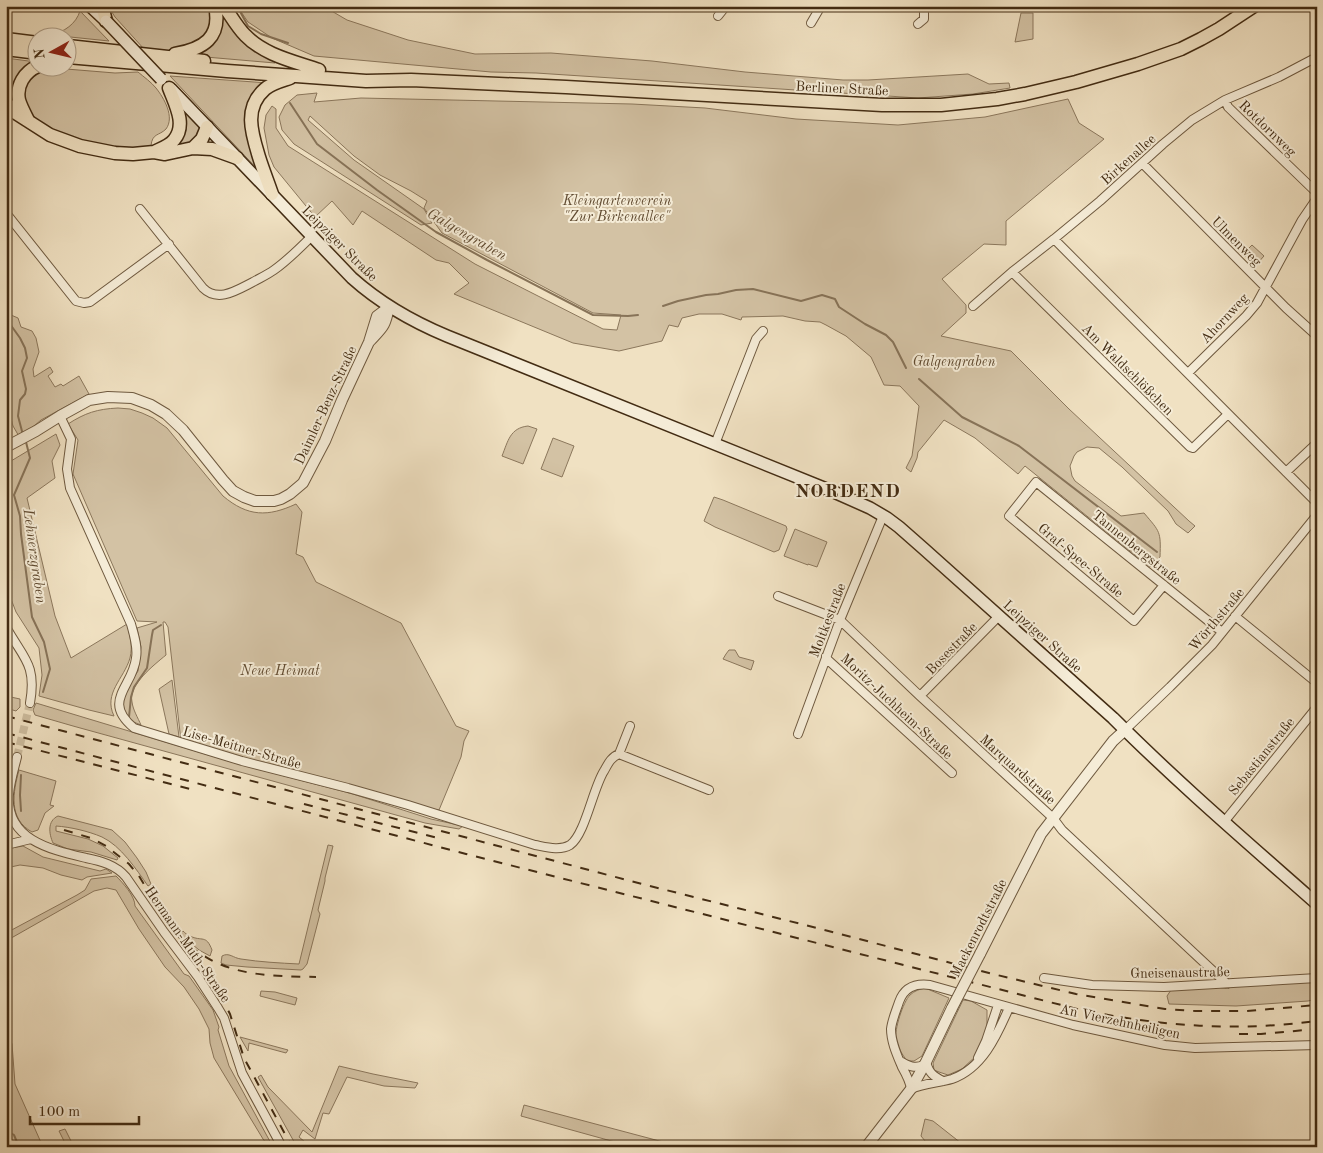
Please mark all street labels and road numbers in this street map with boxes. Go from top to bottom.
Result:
street label: Berliner Straße [795,80,889,98]
street label: Rotdornweg [1236,98,1299,160]
street label: Birkenallee [1099,132,1159,188]
street label: Leipziger Straße [299,203,380,284]
street label: Ulmenweg [1209,214,1264,270]
street label: Ahornweg [1198,291,1252,346]
street label: Am Waldschlößchen [1079,321,1176,419]
street label: Daimler-Benz-Straße [292,344,359,467]
street label: Tannenbergstraße [1089,508,1183,588]
street label: Graf-Spee-Straße [1035,521,1126,600]
street label: Moltkestraße [807,581,849,660]
street label: Wörthstraße [1186,585,1247,654]
street label: Leipziger Straße [1000,598,1084,676]
street label: Bosestraße [924,620,980,677]
street label: Moritz-Juchheim-Straße [838,651,955,762]
street label: Sebastianstraße [1226,715,1297,798]
street label: Lise-Meitner-Straße [181,724,303,772]
street label: Marquardstraße [977,732,1058,807]
street label: Mackenrodtstraße [948,877,1010,980]
street label: Hermann-Muth-Straße [142,884,233,1005]
street label: Gneisenaustraße [1130,965,1230,981]
street label: An Vierzehnheiligen [1058,1002,1182,1042]

